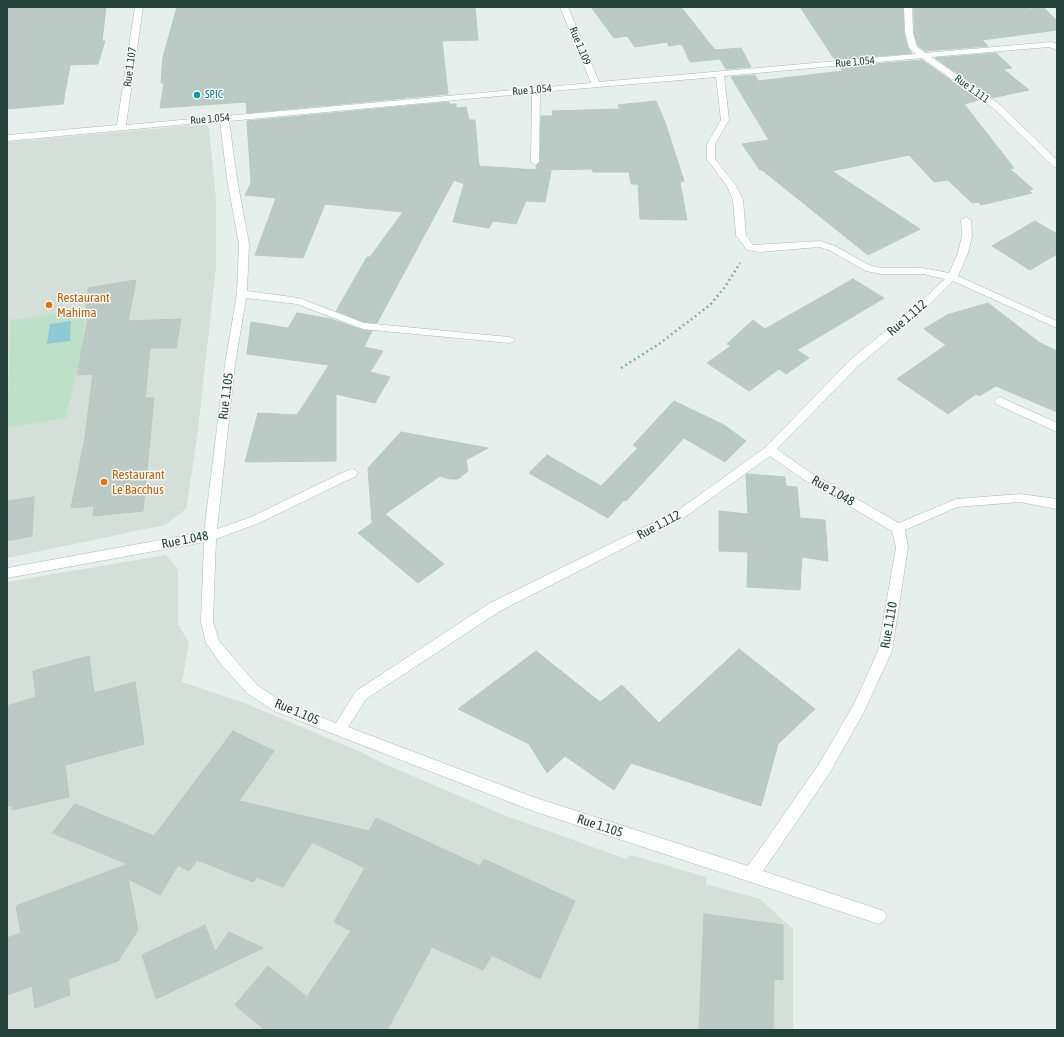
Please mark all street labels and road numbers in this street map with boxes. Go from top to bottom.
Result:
street label: Rue 1.109 [566,25,594,67]
street label: Rue 1.107 [121,46,139,88]
street label: Rue 1.054 [835,54,875,70]
street label: Rue 1.111 [952,72,992,106]
street label: Rue 1.054 [512,82,552,98]
street label: Rue 1.054 [190,111,230,127]
street label: Rue 1.112 [884,297,930,339]
street label: Rue 1.105 [215,372,237,420]
street label: Rue 1.048 [809,472,857,510]
street label: Rue 1.112 [634,507,684,543]
street label: Rue 1.048 [160,528,210,552]
street label: Rue 1.110 [877,600,901,650]
street label: Rue 1.105 [272,696,322,728]
street label: Rue 1.105 [575,811,625,841]

